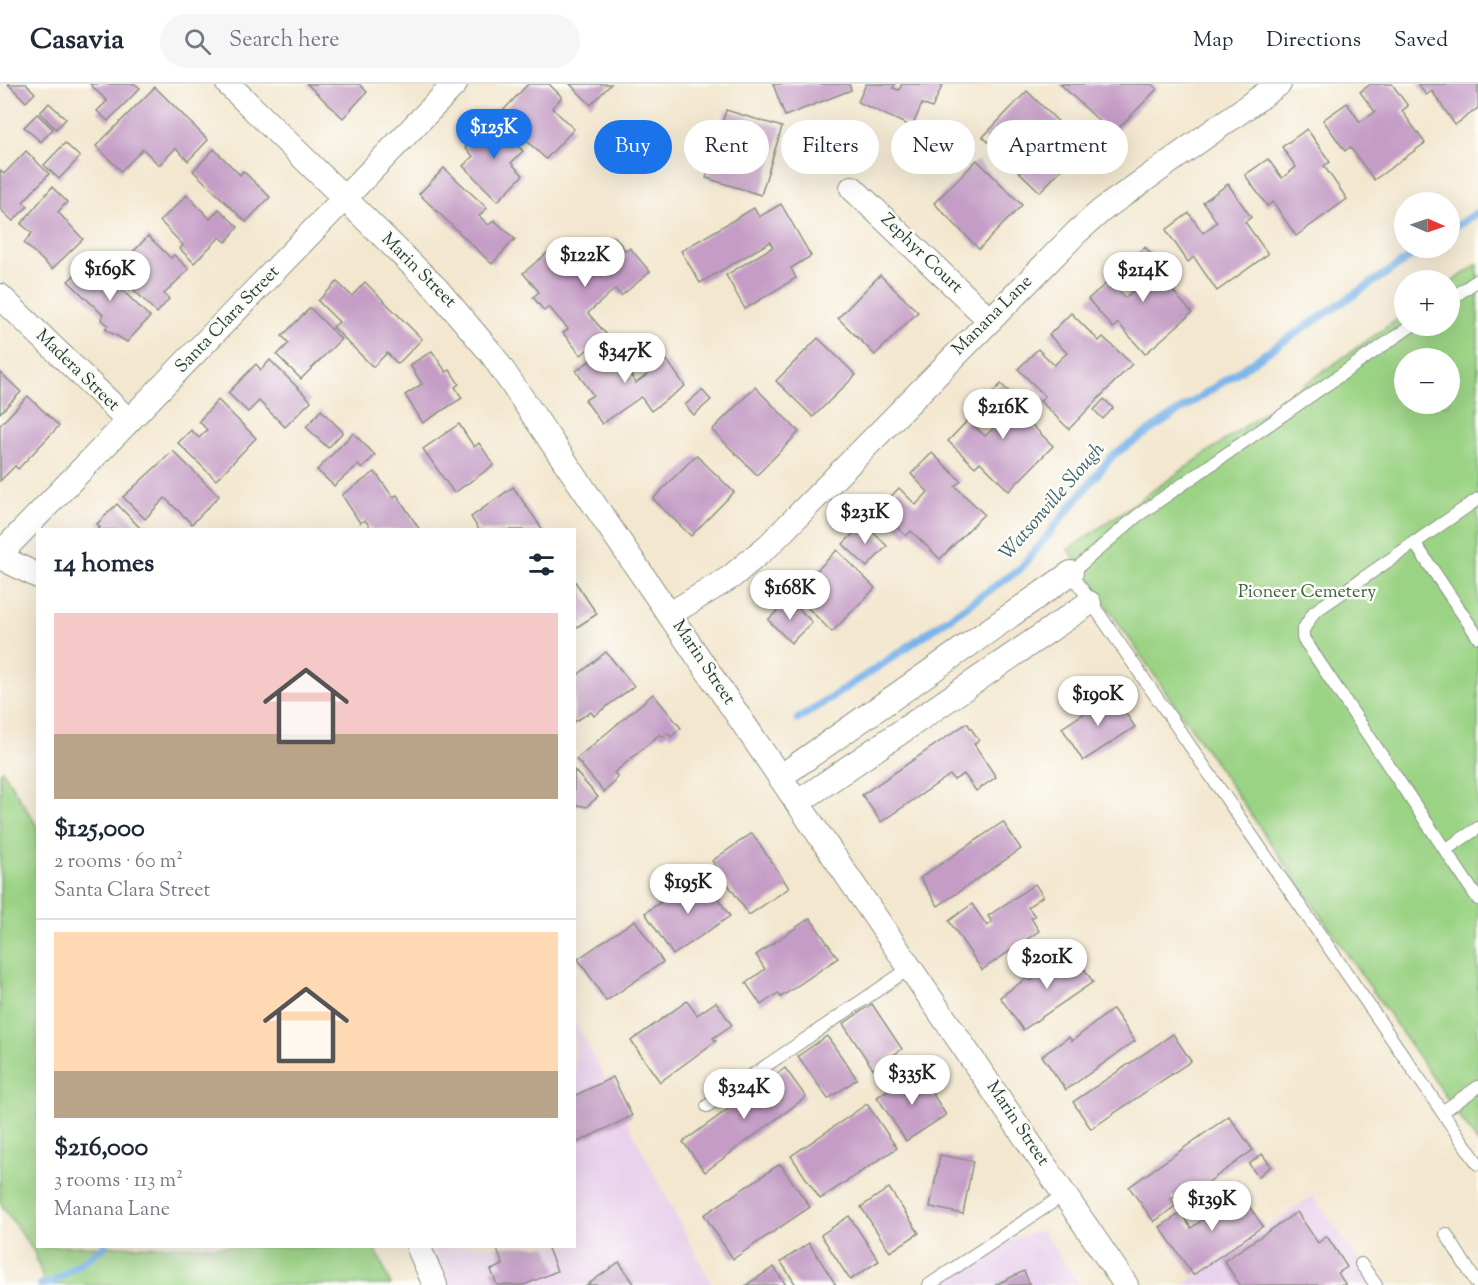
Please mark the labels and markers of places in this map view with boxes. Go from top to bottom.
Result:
pin: $125K [452,109,536,160]
pin: $122K [543,237,627,288]
pin: $169K [68,251,152,302]
pin: $214K [1101,252,1185,303]
pin: $347K [583,333,667,384]
pin: $216K [961,389,1045,440]
pin: $231K [823,494,907,545]
pin: $168K [748,570,832,621]
pin: $190K [1056,676,1140,727]
pin: $195K [646,864,730,915]
pin: $201K [1005,939,1089,990]
pin: $335K [870,1055,954,1106]
pin: $324K [702,1069,786,1120]
pin: $139K [1170,1181,1254,1232]

